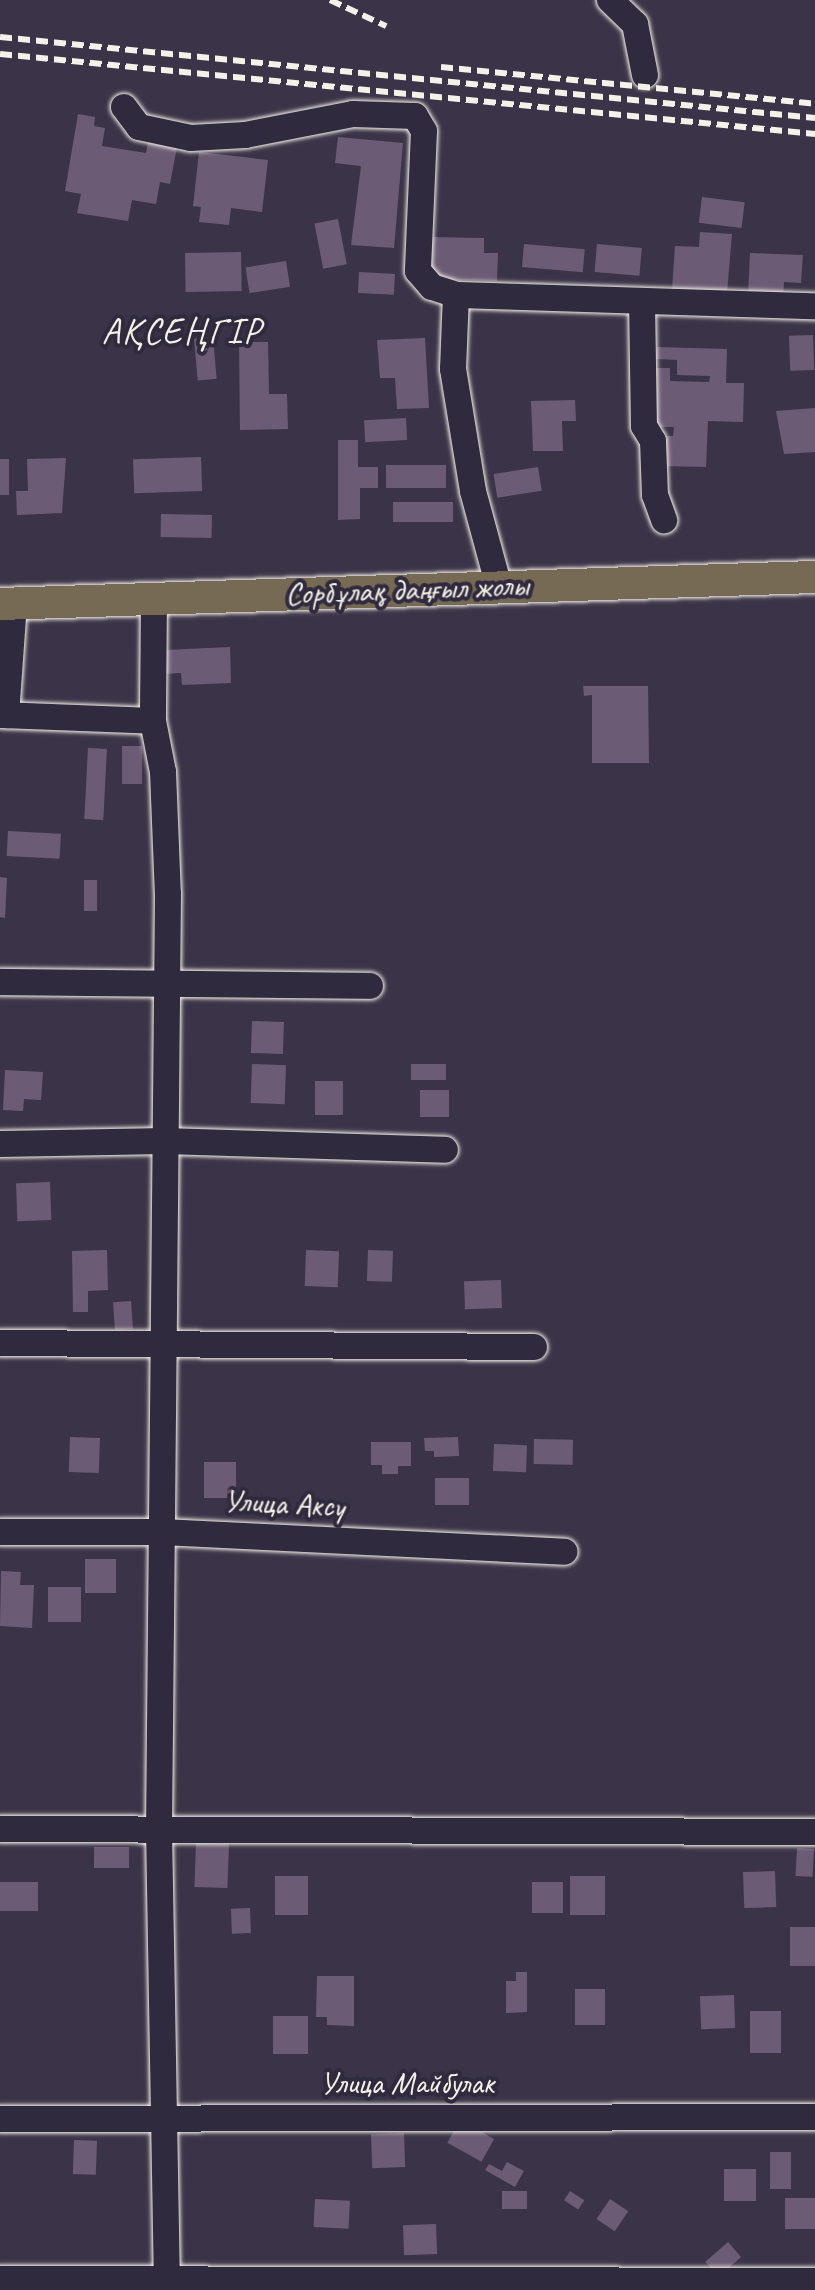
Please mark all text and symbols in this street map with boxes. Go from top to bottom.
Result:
district label: АҚСЕҢГІР [102,310,262,354]
street label: Сорбұлақ даңғыл жолы [285,567,529,613]
street label: Улица Аксу [223,1482,345,1526]
street label: Улица Майбулак [319,2064,495,2102]

